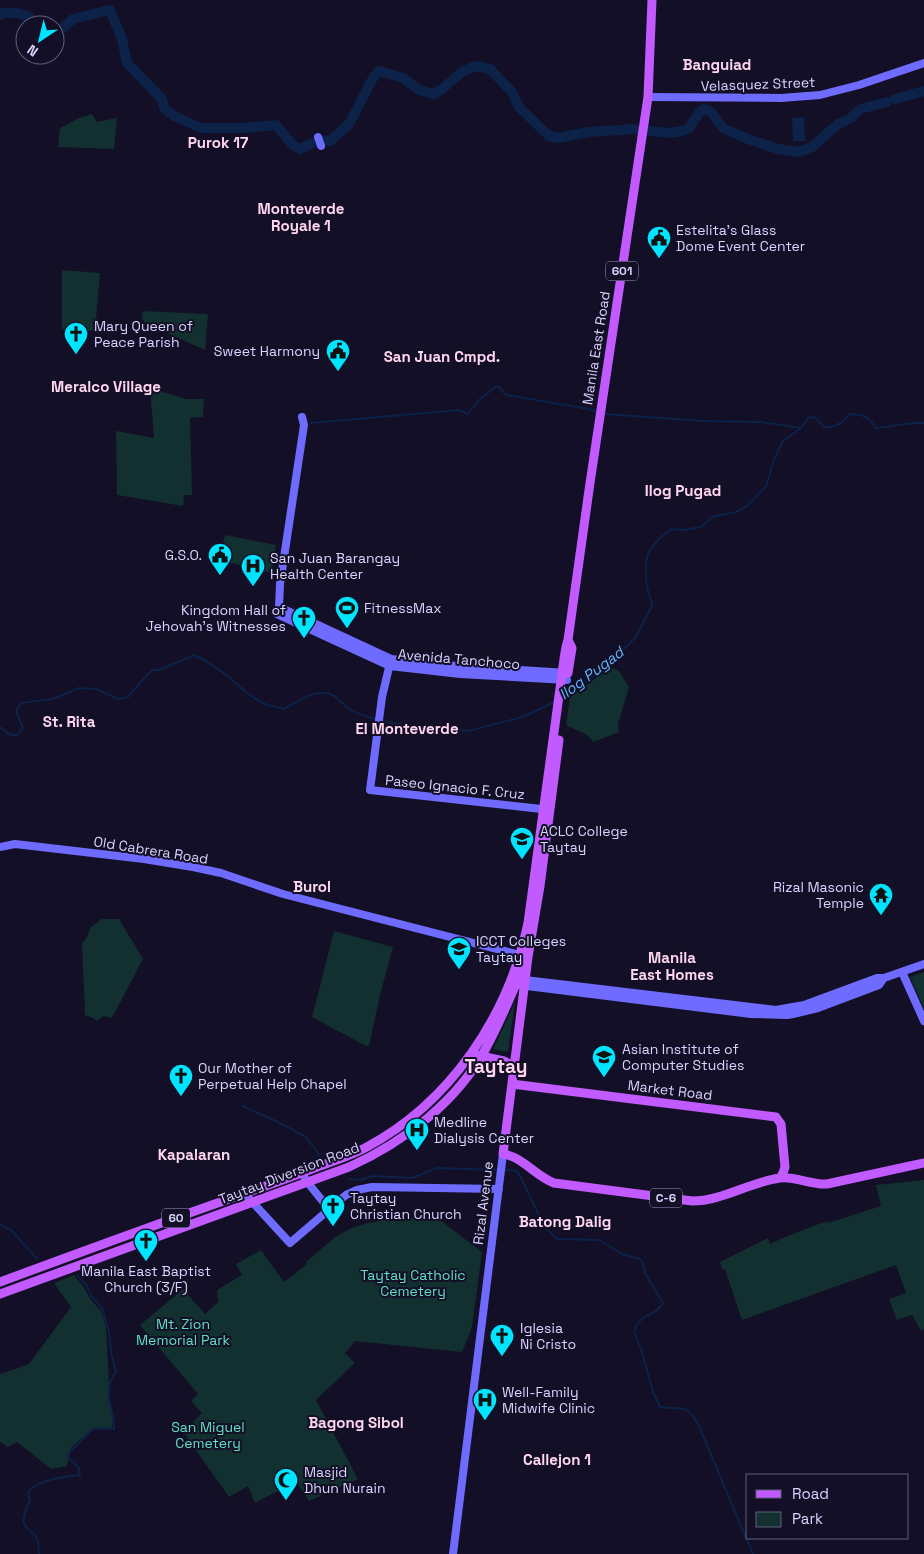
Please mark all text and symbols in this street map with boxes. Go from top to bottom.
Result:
north arrow [15,15,65,65]
text: N [24,41,42,61]
district label: Banguiad [683,55,751,74]
street label: Velasquez Street [700,73,816,95]
district label: Purok 17 [188,133,248,152]
district label: Monteverde Royale 1 [257,199,345,235]
place label: Estelita's Glass Dome Event Center [676,221,805,255]
public building icon: Estelita's Glass Dome Event Center [646,225,672,259]
road number: 601 [606,262,638,280]
street label: Manila East Road [578,290,614,406]
place label: Mary Queen of Peace Parish [94,317,193,351]
church icon: Mary Queen of Peace Parish [63,321,89,355]
public building icon: Sweet Harmony [325,338,351,372]
place label: Sweet Harmony [214,342,320,360]
district label: San Juan Cmpd. [384,347,500,366]
district label: Meralco Village [51,377,161,396]
district label: Ilog Pugad [645,481,721,500]
public building icon: G.S.O. [207,542,233,576]
place label: G.S.O. [165,546,202,564]
place label: San Juan Barangay Health Center [270,549,400,583]
hospital icon: San Juan Barangay Health Center [240,553,266,587]
sports icon: FitnessMax [334,595,360,629]
place label: FitnessMax [364,599,442,617]
place label: Kingdom Hall of Jehovah's Witnesses [146,601,286,635]
church icon: Kingdom Hall of Jehovah's Witnesses [291,605,317,639]
water label: Ilog Pugad [555,641,629,703]
street label: Avenida Tanchoco [397,645,521,673]
district label: St. Rita [43,712,96,731]
district label: El Monteverde [355,719,459,738]
street label: Paseo Ignacio F. Cruz [384,771,526,803]
place label: ACLC College Taytay [540,822,628,856]
school or university icon: ACLC College Taytay [509,826,535,860]
street label: Old Cabrera Road [92,832,210,868]
district label: Burol [293,877,331,896]
place label: Rizal Masonic Temple [773,878,864,912]
temple icon: Rizal Masonic Temple [868,882,894,916]
place label: ICCT Colleges Taytay [476,932,566,966]
school or university icon: ICCT Colleges Taytay [446,936,472,970]
district label: Manila East Homes [630,948,714,984]
place label: Asian Institute of Computer Studies [622,1040,744,1074]
school or university icon: Asian Institute of Computer Studies [591,1044,617,1078]
district label: Taytay [464,1054,528,1079]
place label: Our Mother of Perpetual Help Chapel [198,1059,347,1093]
church icon: Our Mother of Perpetual Help Chapel [168,1063,194,1097]
street label: Market Road [627,1076,713,1104]
place label: Medline Dialysis Center [434,1113,534,1147]
hospital icon: Medline Dialysis Center [404,1117,430,1151]
street label: Taytay Diversion Road [216,1138,362,1208]
district label: Kapalaran [158,1145,230,1164]
street label: Rizal Avenue [469,1160,497,1246]
road number: C-6 [650,1188,682,1208]
place label: Taytay Christian Church [350,1189,462,1223]
church icon: Taytay Christian Church [320,1193,346,1227]
road number: 60 [162,1208,190,1228]
district label: Batong Dalig [519,1212,611,1231]
church icon: Manila East Baptist Church (3/F) [133,1228,159,1262]
place label: Manila East Baptist Church (3/F) [81,1262,211,1296]
park label: Taytay Catholic Cemetery [360,1266,466,1300]
park label: Mt. Zion Memorial Park [136,1315,230,1349]
place label: Iglesia Ni Cristo [520,1319,576,1353]
church icon: Iglesia Ni Cristo [489,1323,515,1357]
place label: Well-Family Midwife Clinic [502,1383,595,1417]
hospital icon: Well-Family Midwife Clinic [472,1387,498,1421]
district label: Bagong Sibol [308,1413,404,1432]
park label: San Miguel Cemetery [171,1418,245,1452]
district label: Callejon 1 [523,1450,591,1469]
place label: Masjid Dhun Nurain [304,1463,385,1497]
mosque icon: Masjid Dhun Nurain [273,1467,299,1501]
legend [746,1474,909,1539]
text: Road [792,1484,829,1503]
text: Park [792,1509,823,1528]

